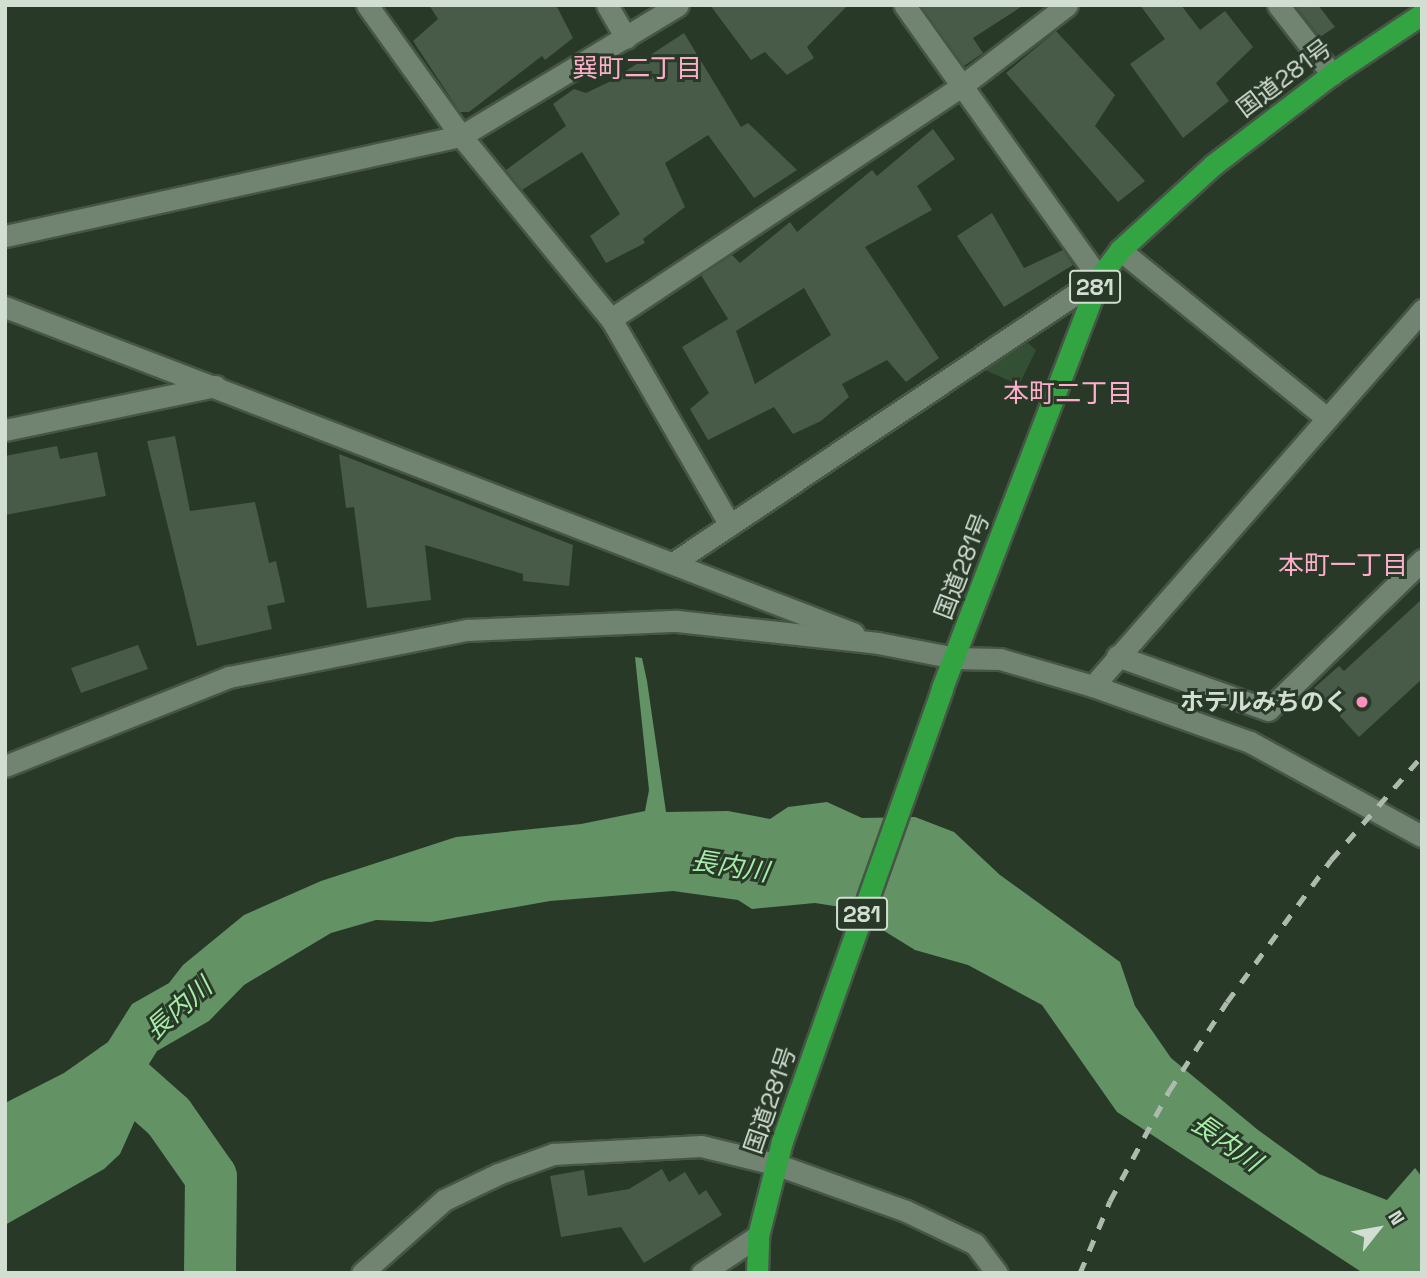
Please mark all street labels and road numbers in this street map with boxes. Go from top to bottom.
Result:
street label: 国道281号 [1231,33,1337,123]
road number: 281 [1069,268,1121,306]
street label: 国道281号 [929,509,995,623]
road number: 281 [836,894,888,934]
street label: 国道281号 [738,1043,802,1157]

